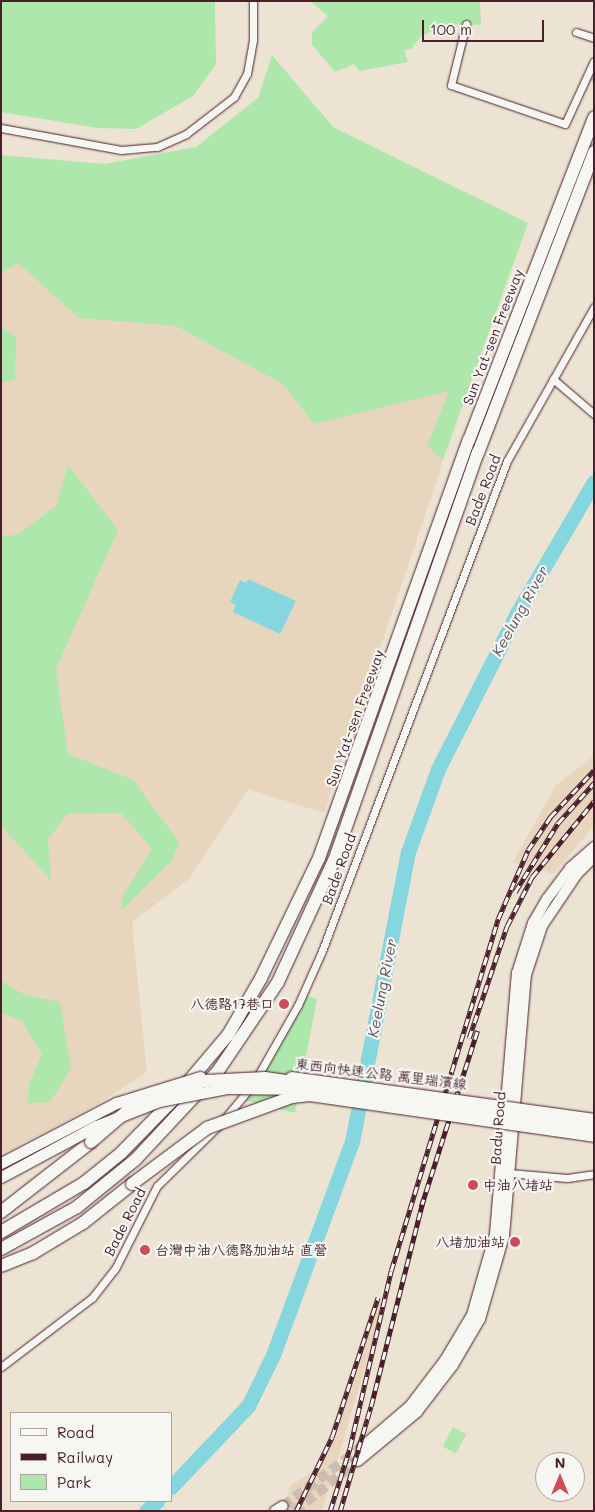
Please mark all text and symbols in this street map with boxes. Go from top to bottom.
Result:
scale bar [425,10,548,42]
text: 100 m [430,19,472,39]
street label: Sun Yat-sen Freeway [459,267,527,407]
street label: Bade Road [462,452,504,528]
water label: Keelung River [488,563,552,659]
street label: Sun Yat-sen Freeway [322,647,388,789]
street label: Bade Road [318,831,360,907]
water label: Keelung River [364,937,400,1039]
place label: 八德路17巷口 [190,996,274,1012]
marker: 八德路17巷口 [278,998,290,1010]
street label: 東西向快速公路 萬里瑞濱線 [294,1055,468,1093]
street label: Badu Road [487,1091,509,1165]
place label: 中油八堵站 [483,1177,553,1193]
marker: 中油八堵站 [467,1179,479,1191]
street label: Bade Road [101,1185,149,1259]
place label: 八堵加油站 [435,1234,505,1250]
marker: 八堵加油站 [509,1236,521,1248]
place label: 台灣中油八德路加油站 直營 [155,1242,327,1258]
marker: 台灣中油八德路加油站 直營 [139,1244,151,1256]
legend [10,1412,172,1502]
text: Road [57,1422,94,1442]
text: Railway [57,1447,113,1467]
north arrow [535,1452,585,1502]
text: N [555,1453,565,1472]
text: Park [57,1472,91,1492]

